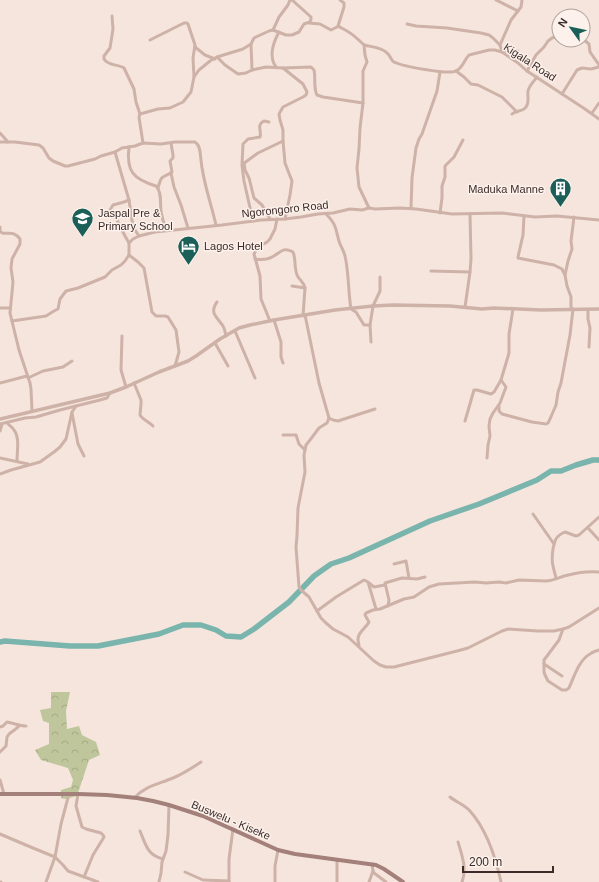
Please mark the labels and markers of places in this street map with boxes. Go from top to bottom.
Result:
building icon: Maduka Manne [547,176,573,209]
place label: Maduka Manne [468,183,544,195]
school or university icon: Jaspal Pre & Primary School [69,206,95,239]
place label: Jaspal Pre & Primary School [98,207,173,232]
hotel icon: Lagos Hotel [176,233,202,266]
place label: Lagos Hotel [204,240,263,252]

